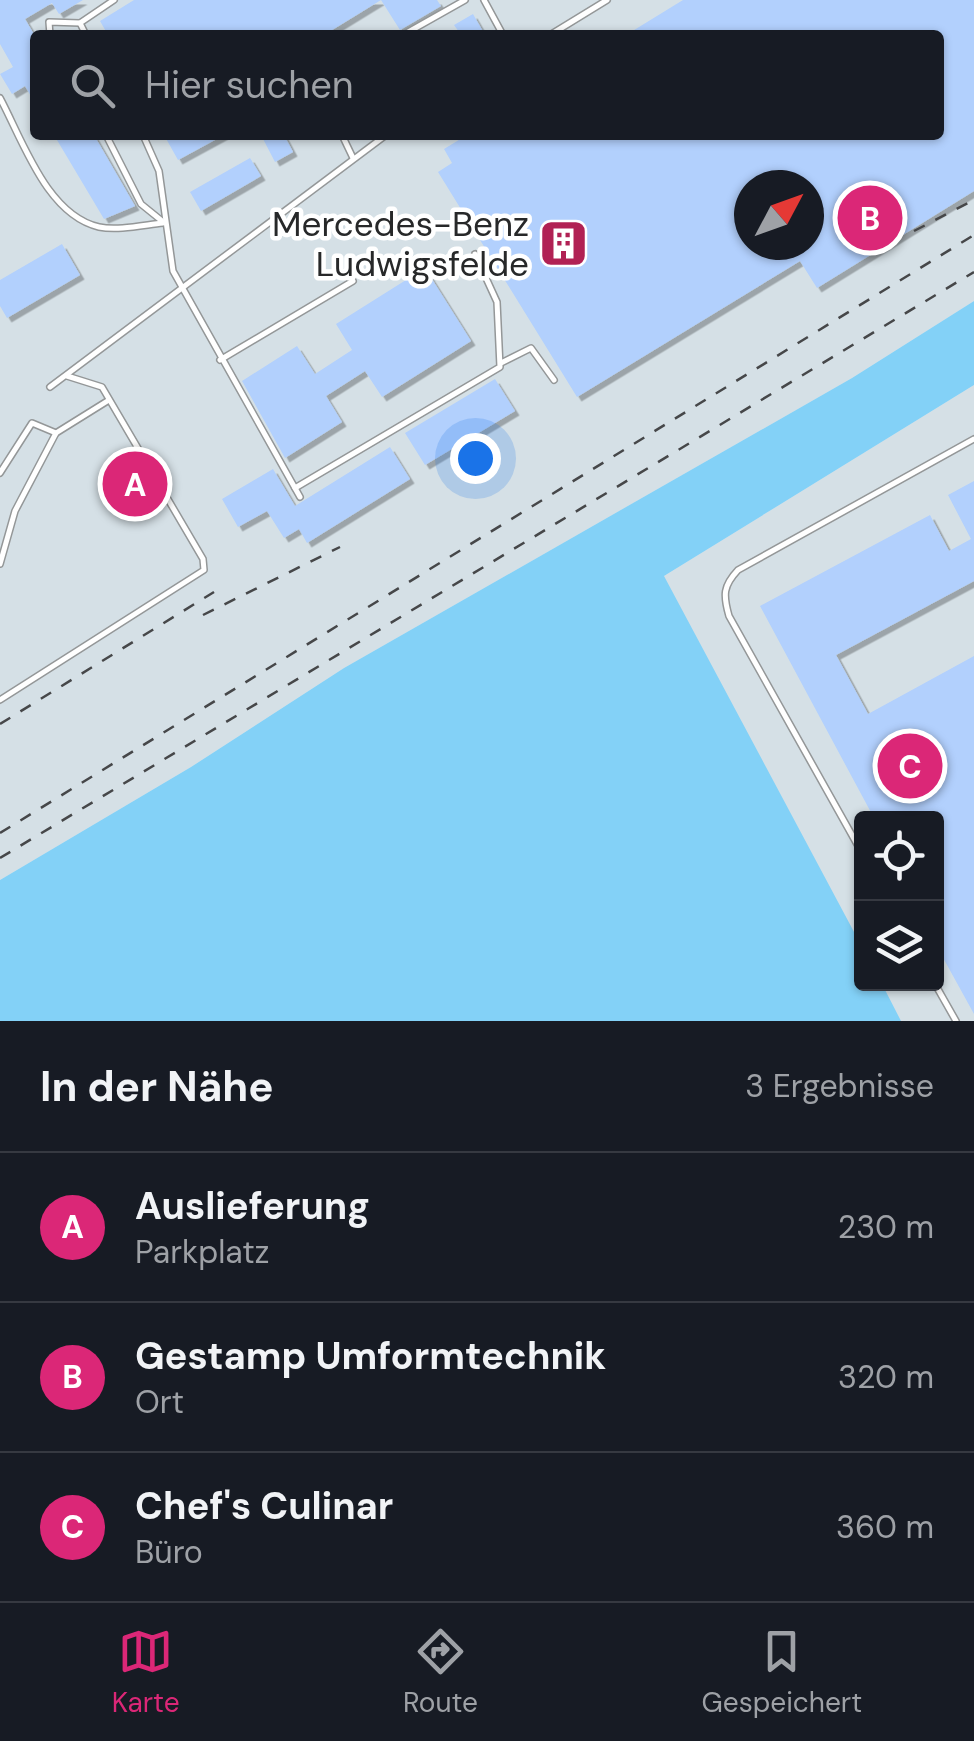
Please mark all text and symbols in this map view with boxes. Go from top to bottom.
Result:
search box [30,30,944,140]
icon: search [65,58,120,113]
text: Hier suchen [145,60,354,110]
north arrow [734,170,824,260]
pin: B [838,180,902,256]
place label: Mercedes-Benz Ludwigsfelde [272,201,529,287]
building icon: Mercedes-Benz Ludwigsfelde [538,218,590,270]
your location [450,433,501,484]
pin: A [102,446,168,522]
pin: C [878,728,942,804]
map controls [854,811,944,991]
button: locate [854,811,944,901]
button: layers [854,901,944,991]
text: In der Nähe [40,1059,274,1114]
text: 3 Ergebnisse [745,1065,934,1107]
text: Auslieferung [135,1181,370,1231]
text: A [61,1206,84,1248]
text: 230 m [838,1206,934,1248]
text: Parkplatz [135,1231,270,1273]
text: Gestamp Umformtechnik [135,1331,606,1381]
text: B [62,1356,83,1398]
text: 320 m [838,1356,934,1398]
text: Ort [135,1381,184,1423]
text: Chef's Culinar [135,1481,393,1531]
text: C [61,1506,84,1548]
text: 360 m [836,1506,934,1548]
text: Büro [135,1531,203,1573]
tab: Karte [112,1624,180,1721]
tab: Route [403,1624,478,1721]
tab: Gespeichert [702,1624,862,1721]

